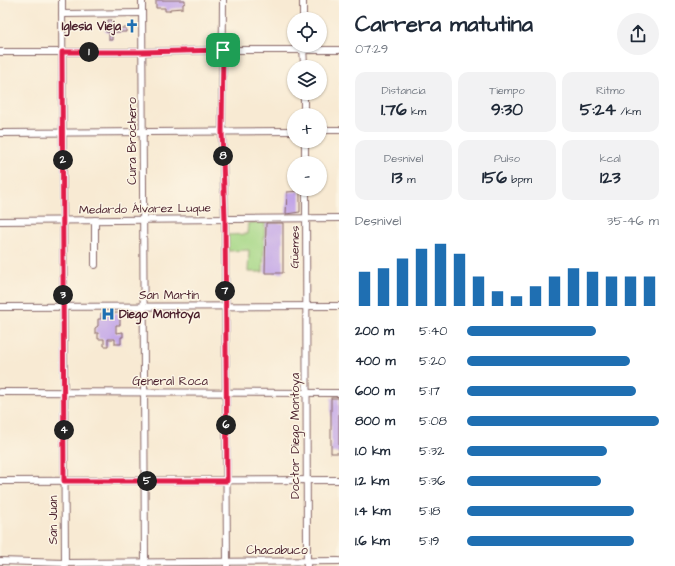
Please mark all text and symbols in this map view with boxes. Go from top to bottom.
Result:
text: Carrera matutina [355,9,533,40]
map controls [287,12,327,196]
button: locate [287,12,327,52]
button: share [617,13,659,55]
place label: Iglesia Vieja [62,18,122,37]
church icon: Iglesia Vieja [124,18,140,34]
pin [206,33,240,67]
icon: arrive [212,39,234,61]
text: 07:29 [355,40,388,58]
pin: 1 [79,42,99,62]
text: 1 [88,44,90,59]
button: layers [287,60,327,100]
text: Distancia [382,83,426,98]
text: Tiempo [489,83,525,98]
text: Ritmo [596,83,625,98]
street label: Cura Brochero [124,97,141,185]
text: 1.76 [381,98,407,122]
text: 9:30 [491,98,523,122]
text: 5:24 [580,98,616,122]
text: km [407,104,426,119]
text: /km [616,104,641,119]
button: + [287,108,327,148]
pin: 8 [213,146,233,166]
text: 8 [219,148,227,163]
pin: 2 [53,150,73,170]
text: Desnivel [384,151,423,166]
text: Pulso [494,151,520,166]
text: kcal [600,151,621,166]
text: 2 [60,152,66,167]
button: − [287,156,327,196]
text: 13 [392,166,403,190]
text: 156 [482,166,507,190]
text: 123 [600,166,621,190]
text: m [403,172,416,187]
text: bpm [507,172,532,187]
street label: Medardo Álvarez Luque [79,199,212,219]
text: Desnivel [355,212,401,230]
text: 35–46 m [607,212,659,230]
street label: Güemes [286,225,304,269]
pin: 7 [215,281,235,301]
text: 7 [222,283,228,298]
pin: 3 [53,285,73,305]
text: 3 [60,287,66,302]
street label: San Martín [139,287,199,304]
hospital icon: Diego Montoya [100,306,116,322]
place label: Diego Montoya [119,306,201,325]
text: 200 m [355,322,394,340]
text: 5:40 [419,322,447,340]
text: 400 m [355,352,396,370]
text: 5:20 [419,352,446,370]
street label: General Roca [132,373,208,390]
street label: Doctor Diego Montoya [287,373,305,499]
text: 600 m [355,382,395,400]
text: 5:17 [419,382,440,400]
text: 800 m [355,412,395,430]
text: 5:08 [419,412,447,430]
pin: 6 [216,415,236,435]
text: 6 [223,417,229,432]
pin: 4 [54,420,74,440]
text: 4 [60,422,68,437]
text: 1.0 km [355,442,390,460]
text: 5:32 [419,442,444,460]
pin: 5 [137,471,157,491]
text: 1.2 km [355,472,389,490]
text: 5:36 [419,472,445,490]
text: 5 [143,473,151,488]
street label: San Juan [45,495,62,545]
text: 1.4 km [355,502,391,520]
text: 5:18 [419,502,440,520]
text: 1.6 km [355,532,390,550]
text: 5:19 [419,532,439,550]
street label: Chacabuco [246,542,308,559]

